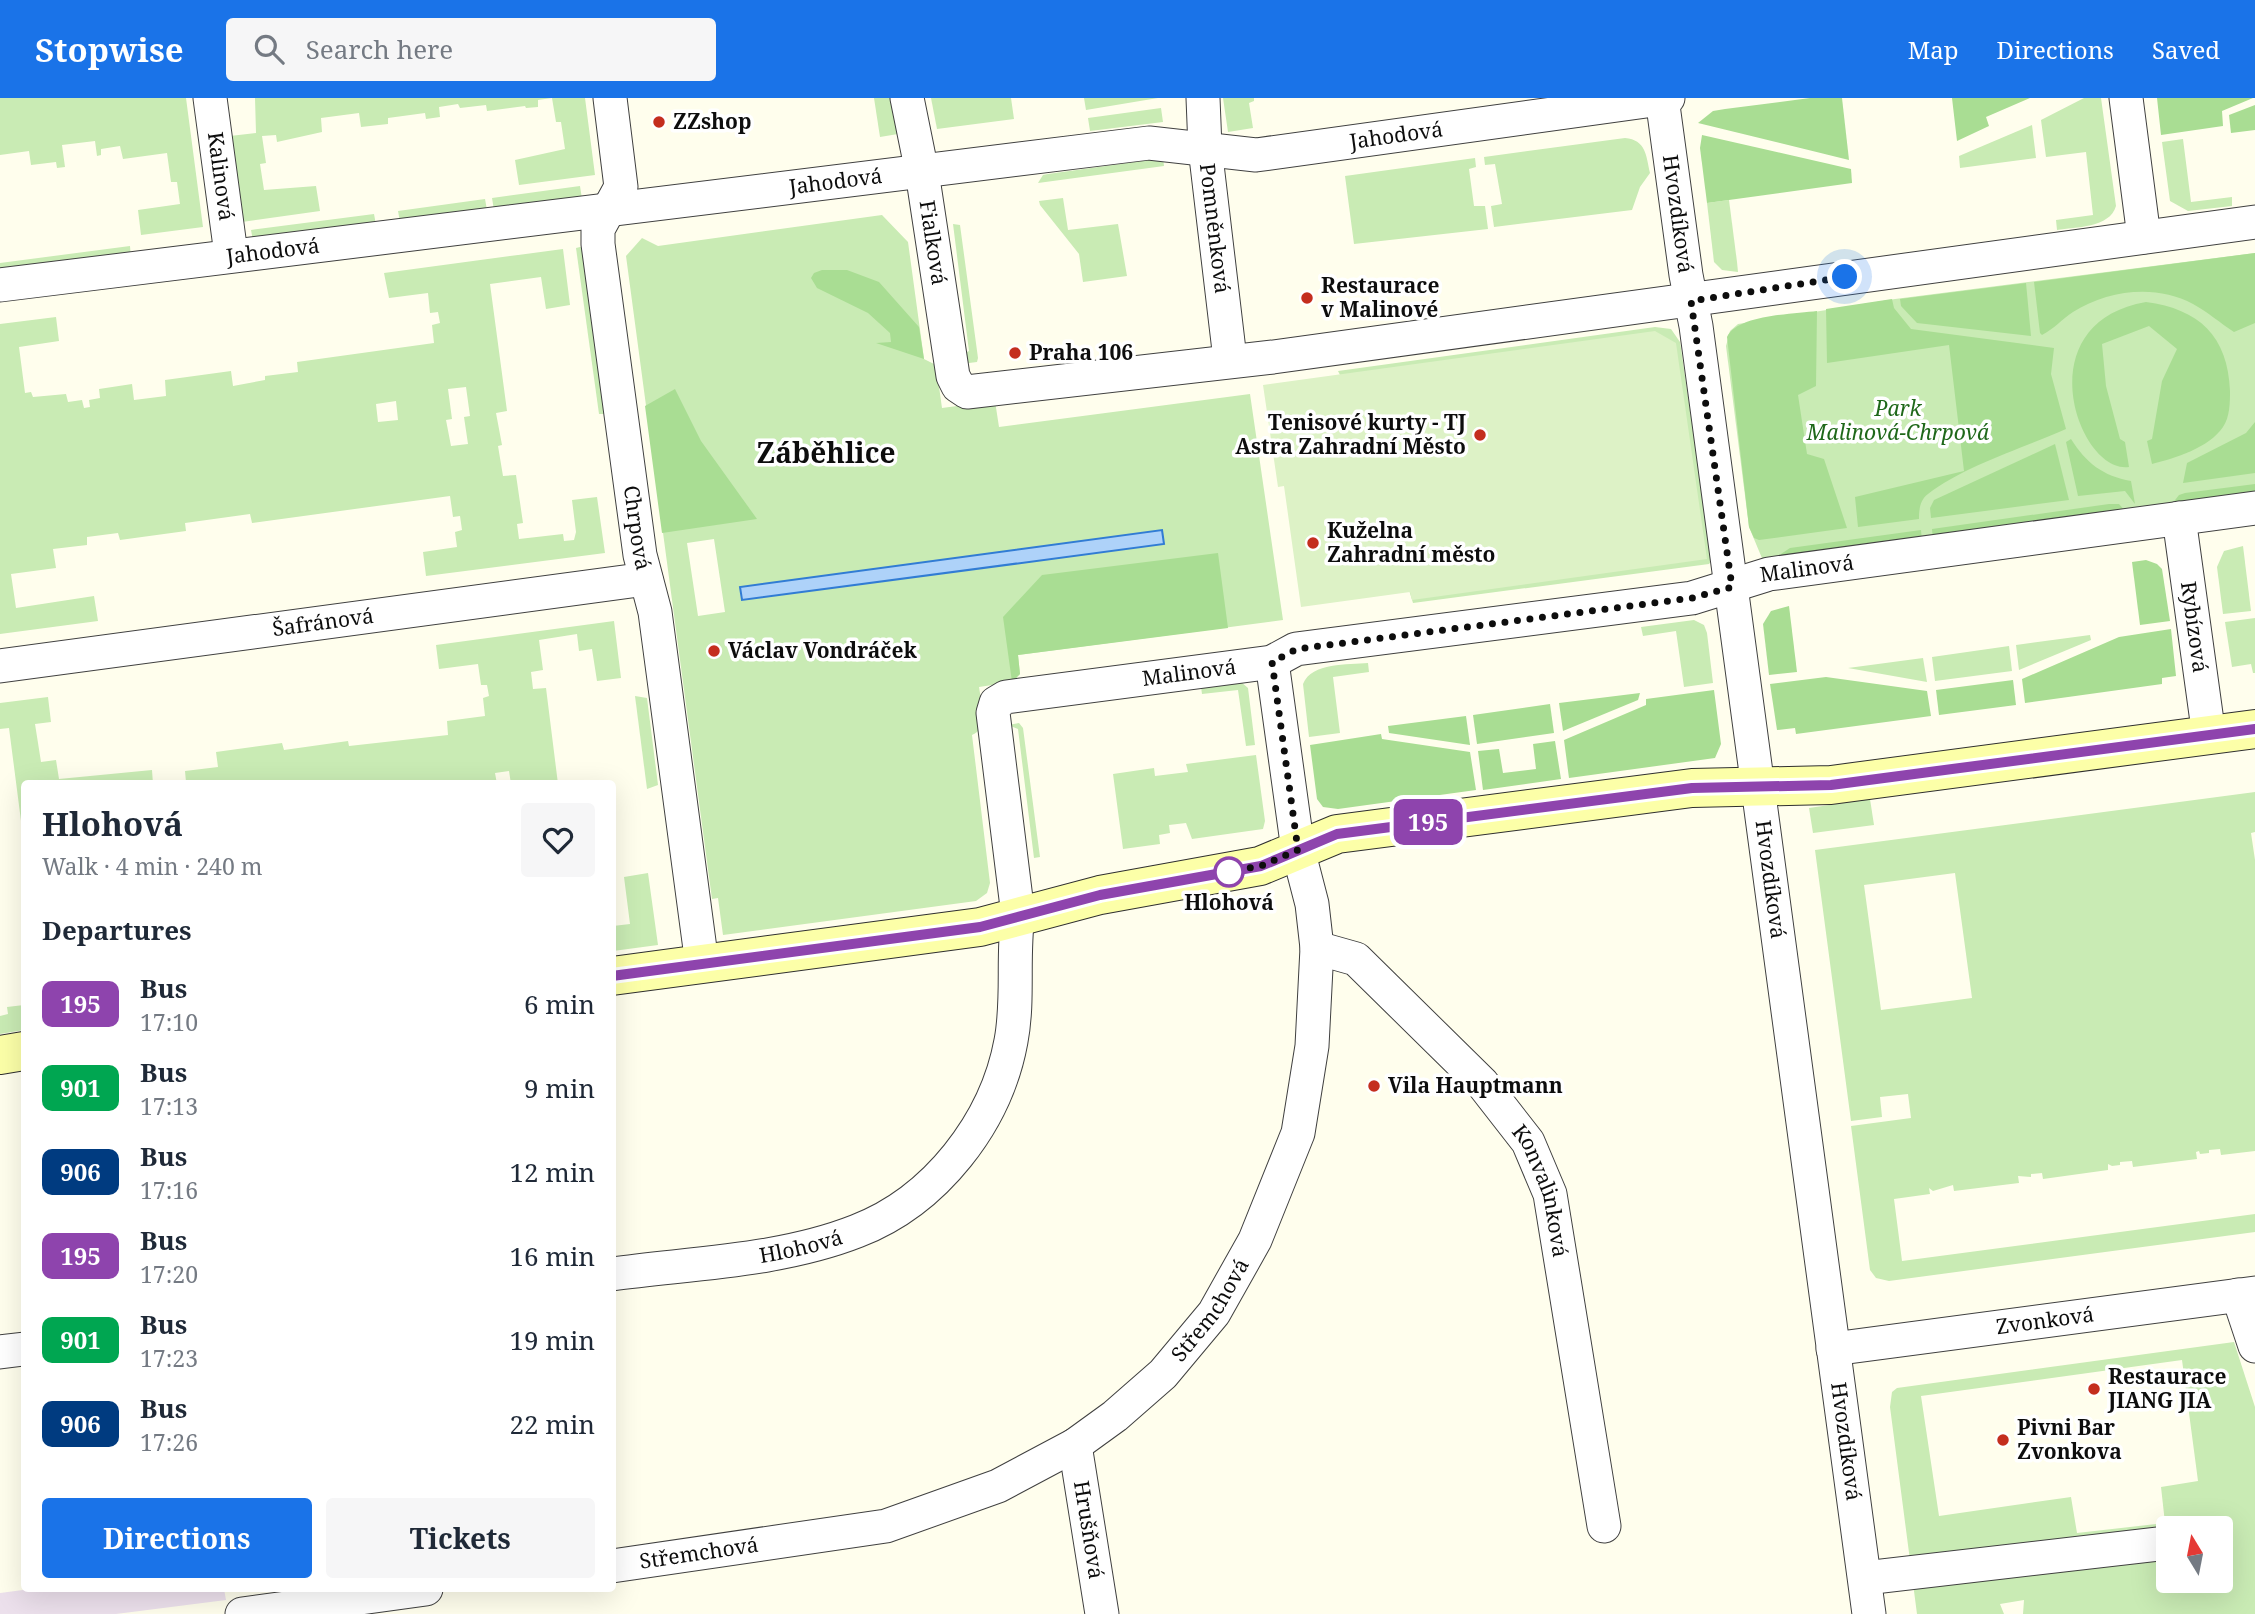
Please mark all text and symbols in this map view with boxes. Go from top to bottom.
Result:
search box [226,18,716,81]
text: Stopwise [35,27,184,72]
icon: search [250,30,288,68]
text: Search here [306,31,453,67]
text: Map [1908,33,1959,66]
text: Directions [1997,33,2114,66]
text: Saved [2152,33,2220,66]
place label: ZZshop [673,107,752,135]
marker: ZZshop [651,114,667,130]
street label: Jahodová [1347,114,1445,155]
street label: Kalinová [202,130,241,222]
street label: Hvozdíková [1657,153,1701,275]
street label: Jahodová [786,161,884,201]
street label: Pomněnková [1194,162,1237,295]
street label: Fialková [913,198,954,287]
street label: Jahodová [224,231,321,270]
your location [1827,259,1862,294]
place label: Restaurace v Malinové [1321,271,1439,323]
marker: Restaurace v Malinové [1299,290,1315,306]
place label: Praha 106 [1029,338,1133,366]
marker: Praha 106 [1007,345,1023,361]
park label: Park Malinová-Chrpová [1806,394,1990,446]
place label: Tenisové kurty - TJ Astra Zahradní Město [1235,408,1466,460]
marker: Tenisové kurty - TJ Astra Zahradní Město [1472,427,1488,443]
district label: Záběhlice [757,433,895,471]
street label: Chrpová [618,484,658,573]
place label: Kuželna Zahradní město [1327,516,1495,568]
marker: Kuželna Zahradní město [1305,535,1321,551]
street label: Malinová [1758,548,1855,588]
street label: Rybízová [2175,579,2215,674]
street label: Šafránová [271,601,375,642]
place label: Václav Vondráček [728,636,917,664]
marker: Václav Vondráček [706,643,722,659]
street label: Malinová [1140,652,1238,692]
line badge: 195 [1388,799,1468,845]
text: Hlohová [42,801,183,846]
button: heart [521,803,595,877]
text: 195 [1408,805,1448,838]
street label: Hvozdíková [1750,818,1793,940]
text: Walk · 4 min · 240 m [42,850,262,882]
marker: Hlohová [1214,857,1244,887]
place label: Hlohová [1184,888,1274,916]
text: Departures [42,912,192,948]
text: Bus [140,970,187,1006]
text: 6 min [524,986,595,1022]
text: 195 [60,987,101,1020]
text: 17:10 [140,1006,198,1038]
text: Bus [140,1054,187,1090]
text: 9 min [524,1070,595,1106]
text: 901 [60,1071,101,1104]
place label: Vila Hauptmann [1388,1071,1563,1099]
marker: Vila Hauptmann [1366,1078,1382,1094]
text: 17:13 [140,1090,198,1122]
street label: Konvalinková [1506,1118,1575,1259]
text: Bus [140,1138,187,1174]
text: 12 min [510,1154,595,1190]
text: 906 [60,1155,101,1188]
text: 17:16 [140,1174,198,1206]
text: Bus [140,1222,187,1258]
street label: Hlohová [757,1222,846,1269]
text: 16 min [510,1238,595,1274]
text: 195 [60,1239,101,1272]
street label: Střemchová [1164,1253,1255,1367]
text: 17:20 [140,1258,198,1290]
street label: Zvonková [1994,1300,2096,1340]
text: Bus [140,1306,187,1342]
text: 19 min [510,1322,595,1358]
text: 901 [60,1323,101,1356]
text: 17:23 [140,1342,198,1374]
place label: Restaurace JIANG JIA [2107,1362,2226,1414]
street label: Hvozdíková [1825,1380,1869,1502]
marker: Restaurace JIANG JIA [2086,1381,2102,1397]
text: Bus [140,1390,187,1426]
text: 22 min [510,1406,595,1442]
text: 906 [60,1407,101,1440]
place label: Pivni Bar Zvonkova [2017,1413,2122,1465]
text: 17:26 [140,1426,198,1458]
marker: Pivni Bar Zvonkova [1995,1432,2011,1448]
street label: Hrušňová [1068,1479,1111,1581]
button: Directions [42,1498,312,1578]
button: Tickets [326,1498,595,1578]
north arrow [2156,1516,2233,1592]
map controls [2156,1516,2233,1593]
street label: Střemchová [638,1530,760,1575]

